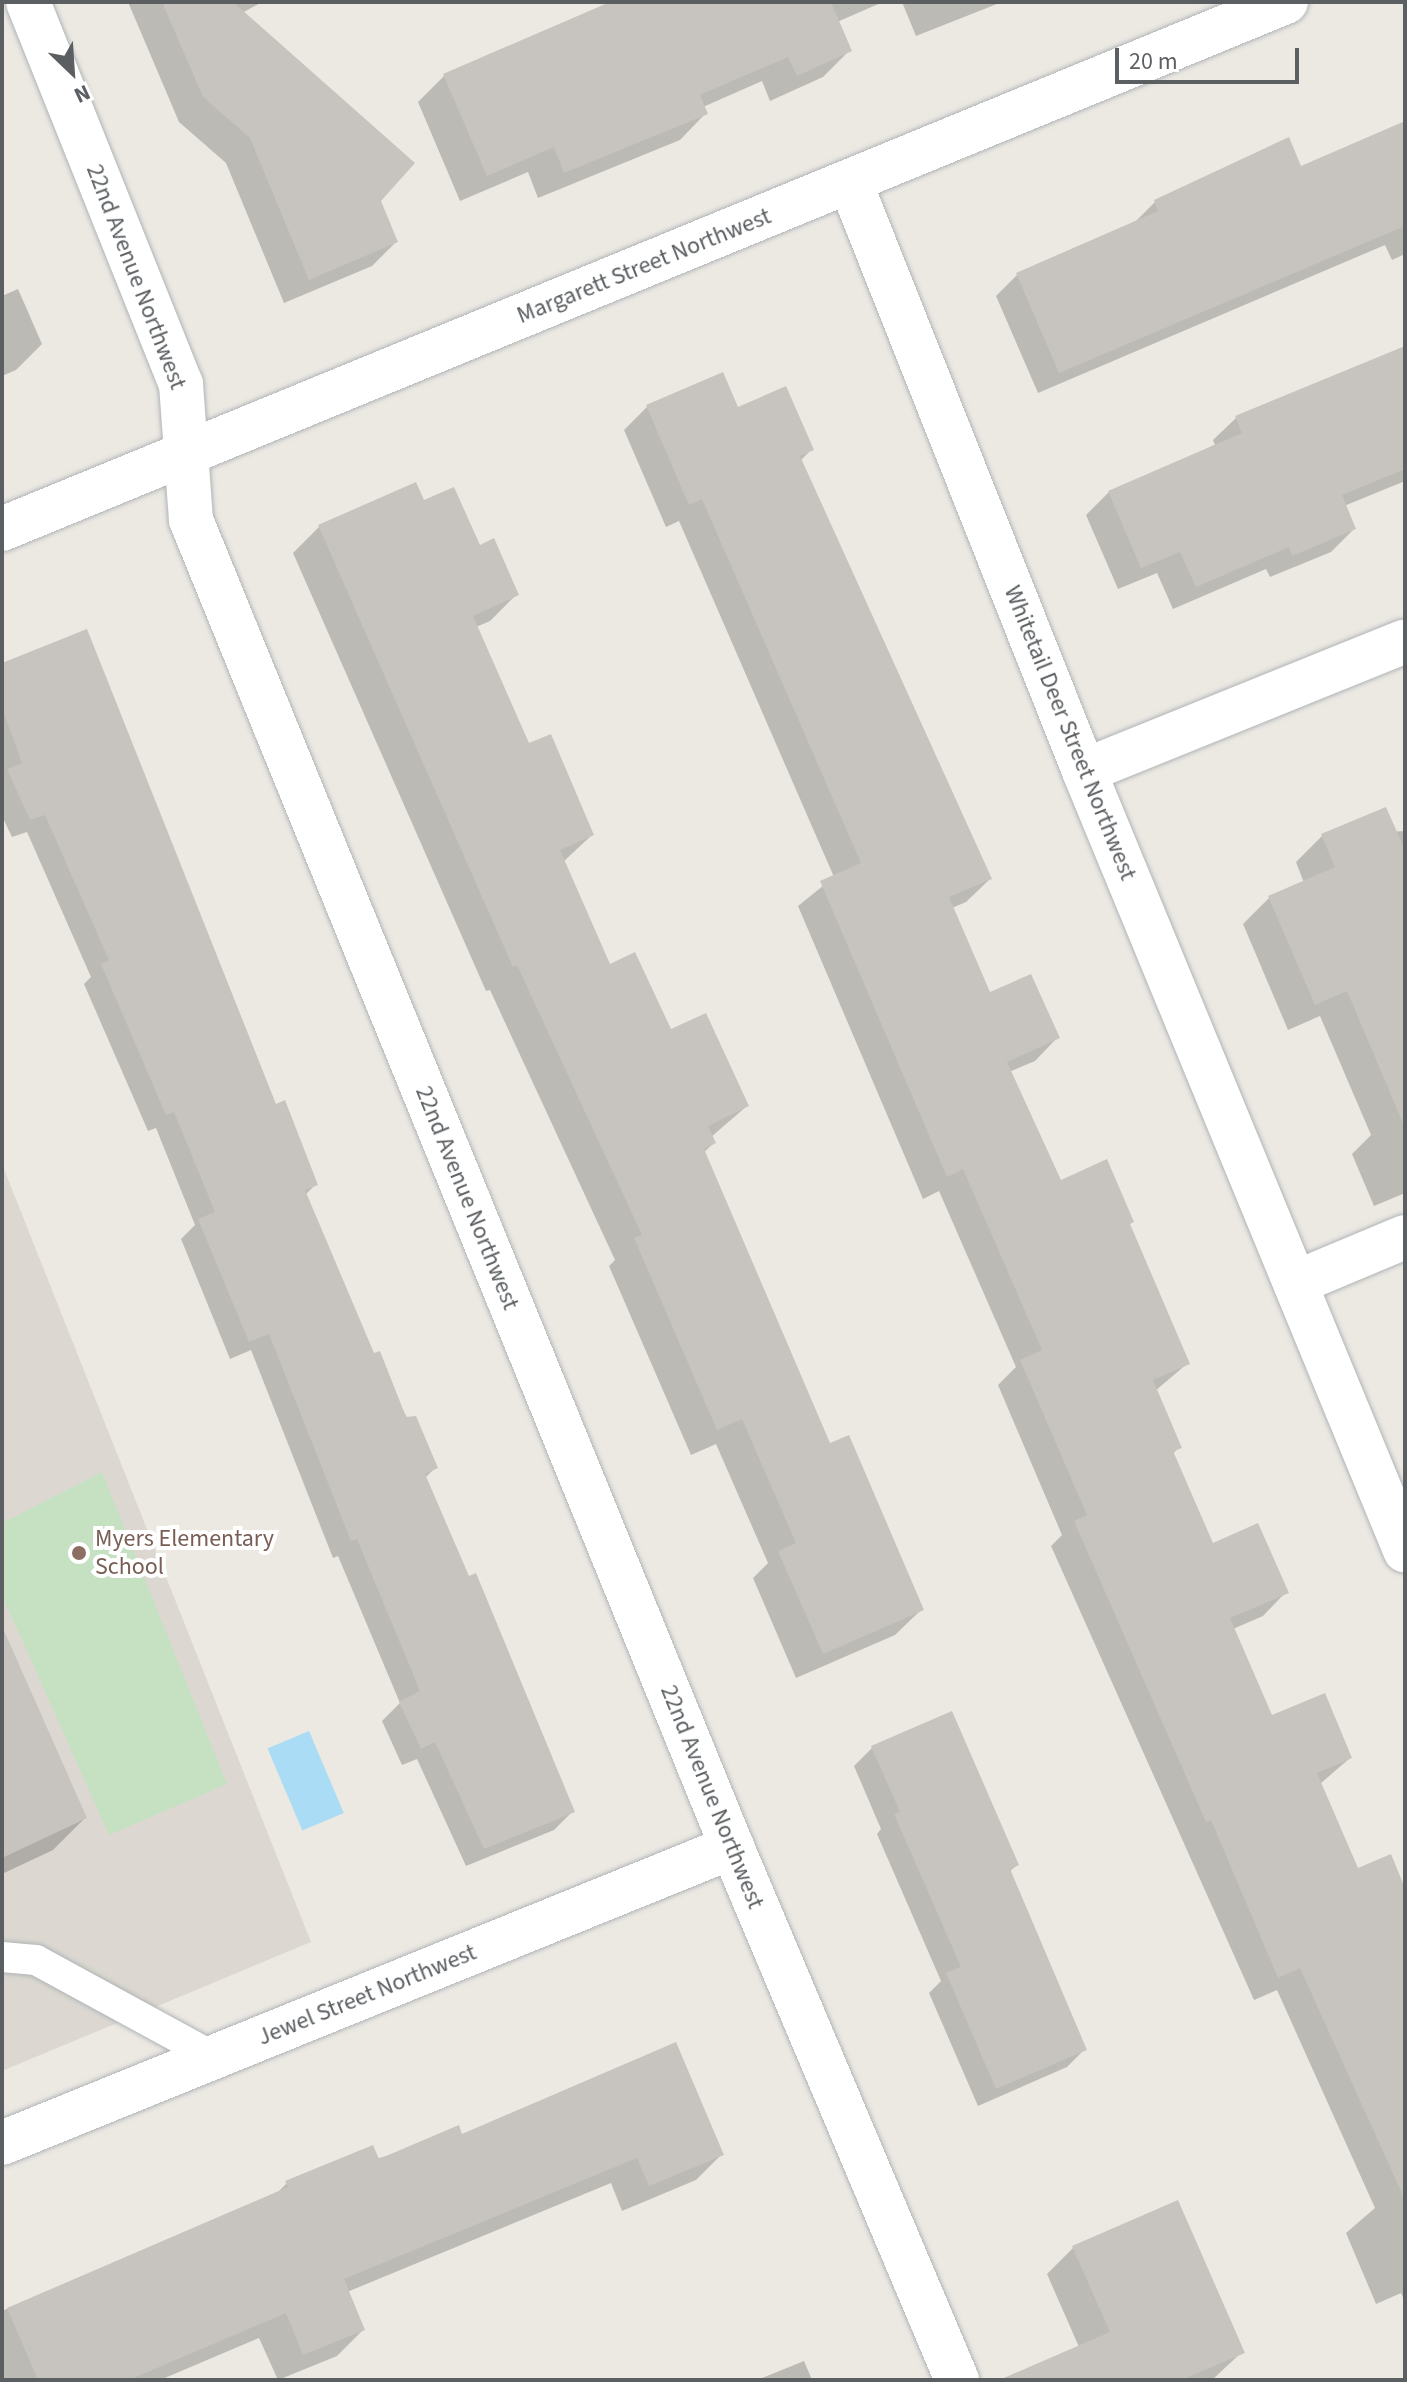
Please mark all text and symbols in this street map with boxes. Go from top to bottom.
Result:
north arrow [32,32,112,112]
scale bar [1119,32,1303,82]
text: 20 m [1129,44,1178,79]
text: N [69,76,96,111]
street label: 22nd Avenue Northwest [80,160,192,394]
street label: Margarett Street Northwest [513,202,775,330]
street label: Whitetail Deer Street Northwest [998,581,1142,885]
street label: 22nd Avenue Northwest [409,1082,525,1314]
place label: Myers Elementary School [95,1525,274,1581]
marker: Myers Elementary School [70,1544,88,1562]
street label: 22nd Avenue Northwest [654,1681,770,1913]
street label: Jewel Street Northwest [253,1938,481,2052]

